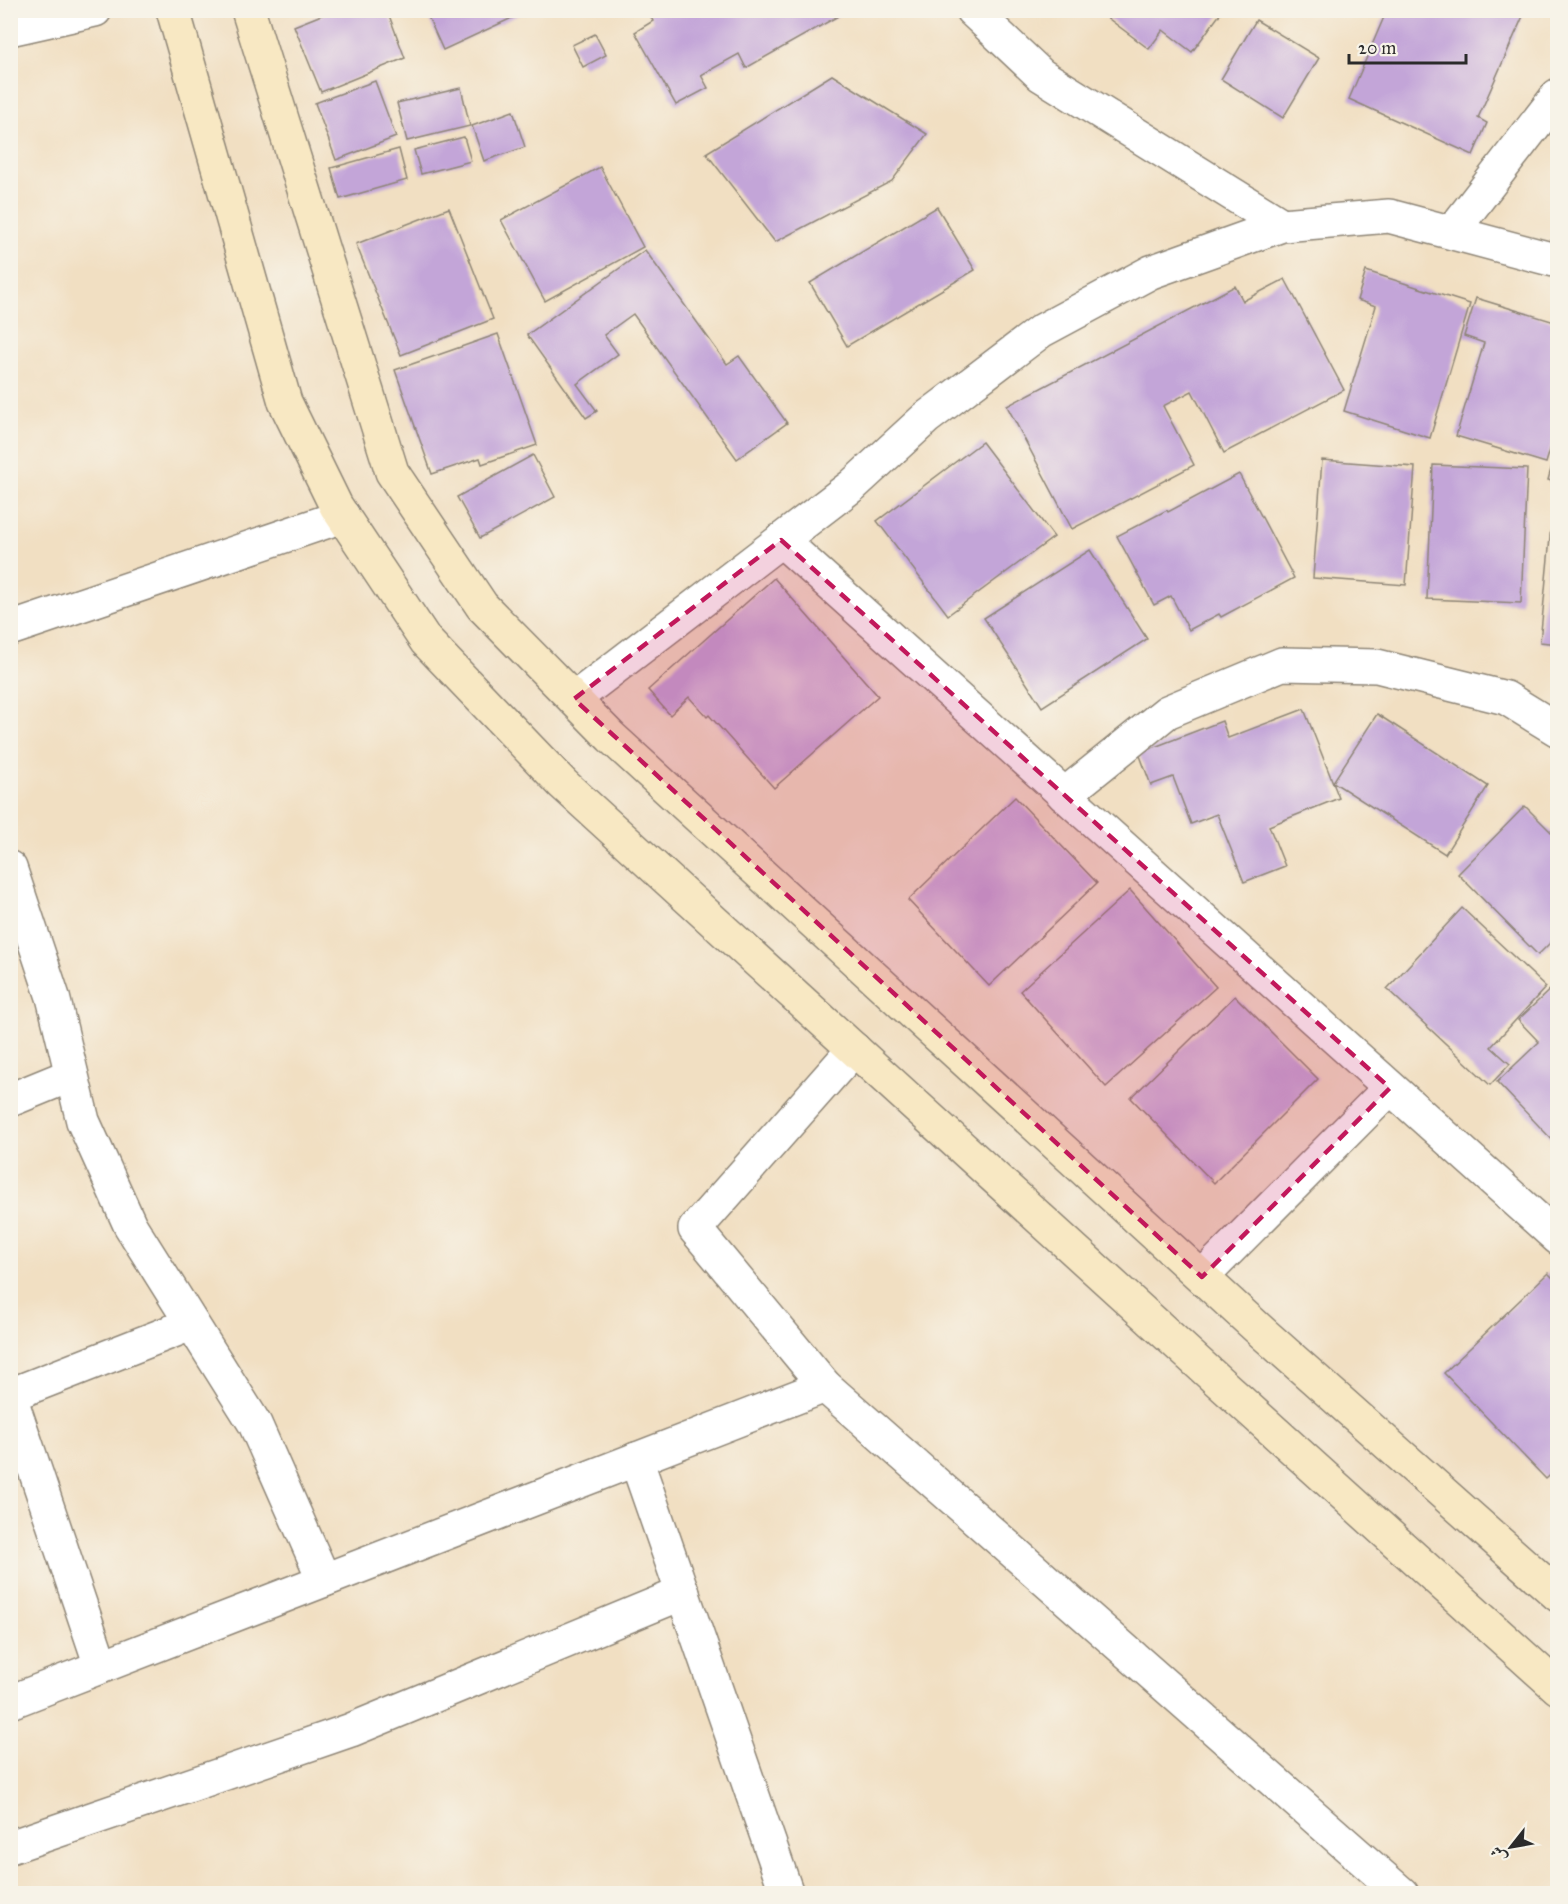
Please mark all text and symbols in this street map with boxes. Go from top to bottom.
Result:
scale bar [1349,27,1466,65]
text: 20 m [1358,37,1396,59]
north arrow [1481,1817,1541,1877]
text: ش [1486,1843,1511,1866]

